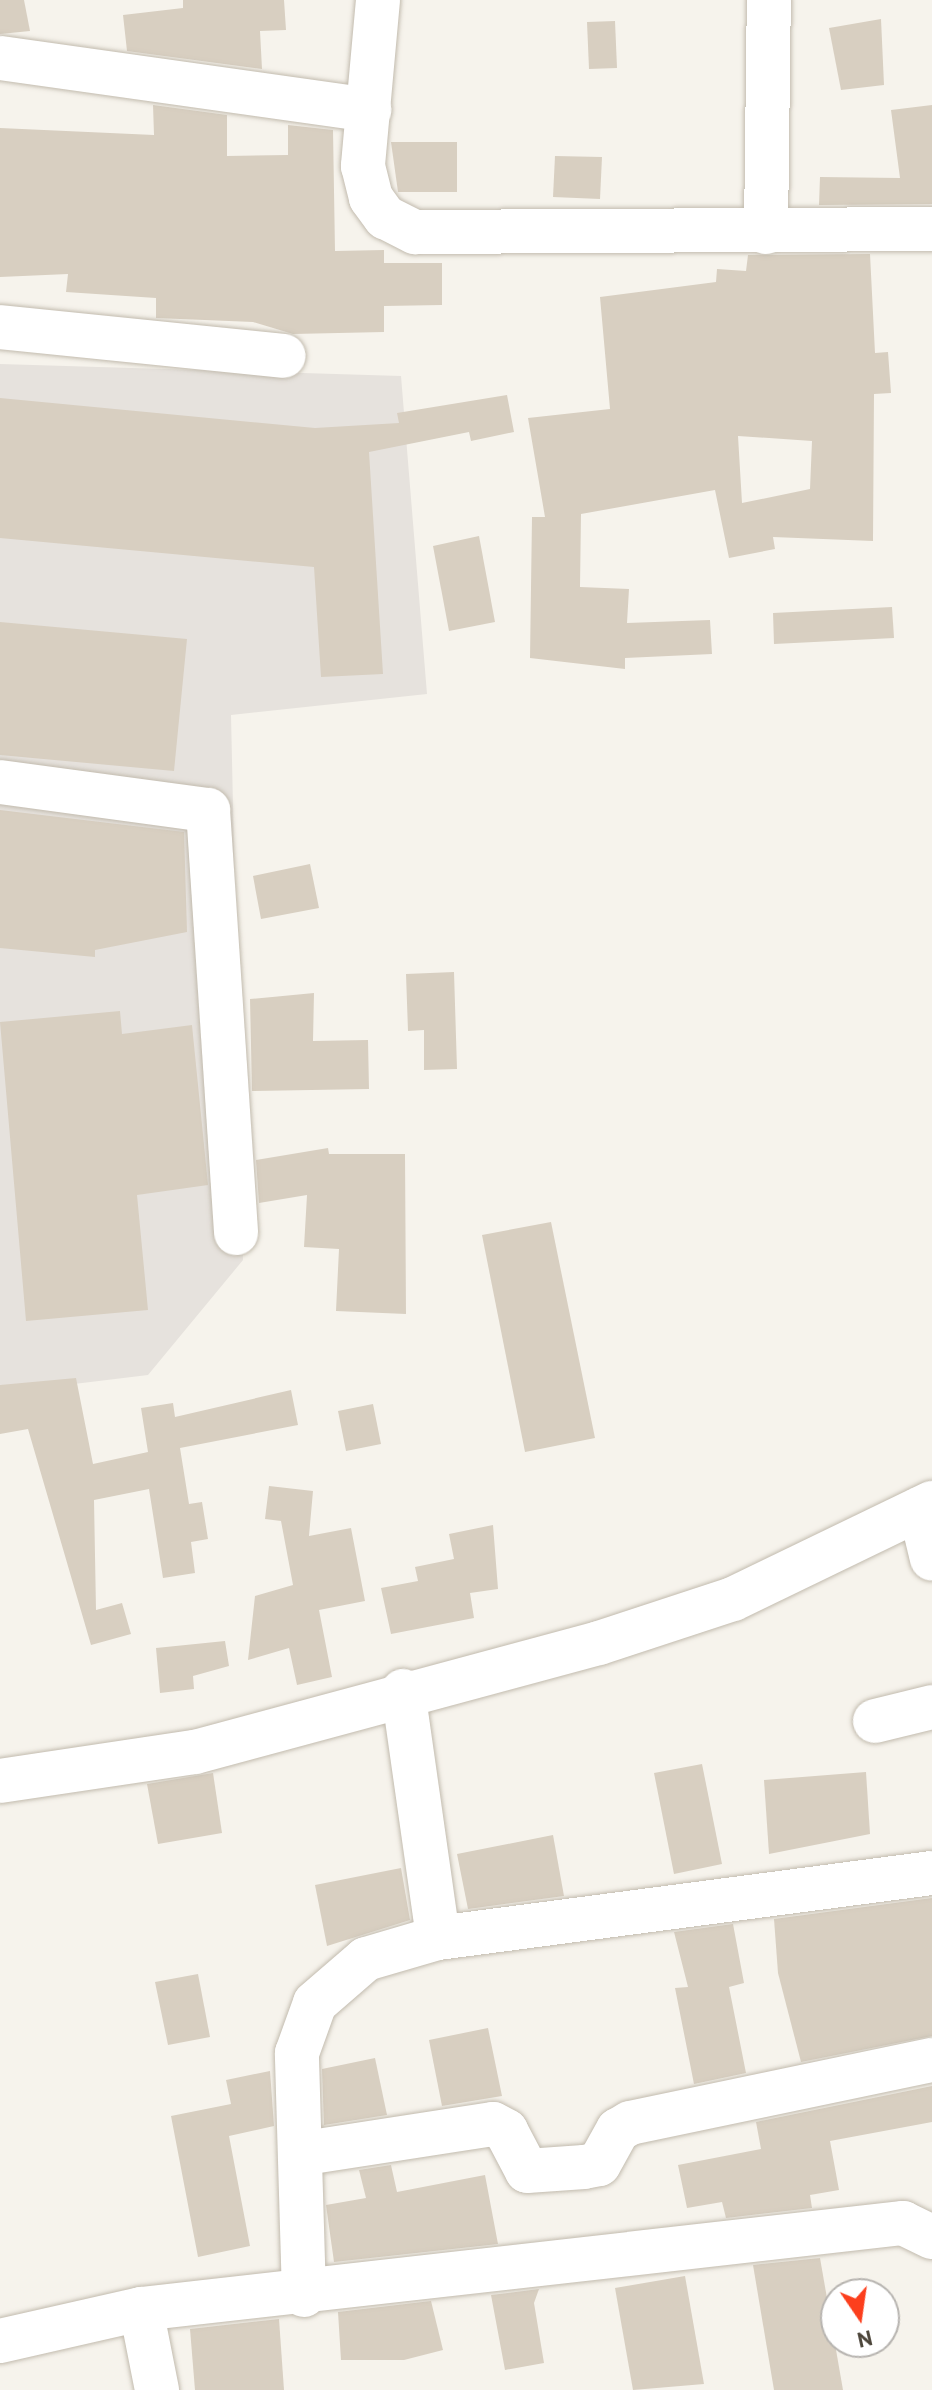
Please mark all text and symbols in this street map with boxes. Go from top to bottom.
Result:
north arrow [820,2278,900,2358]
text: N [855,2324,875,2355]

